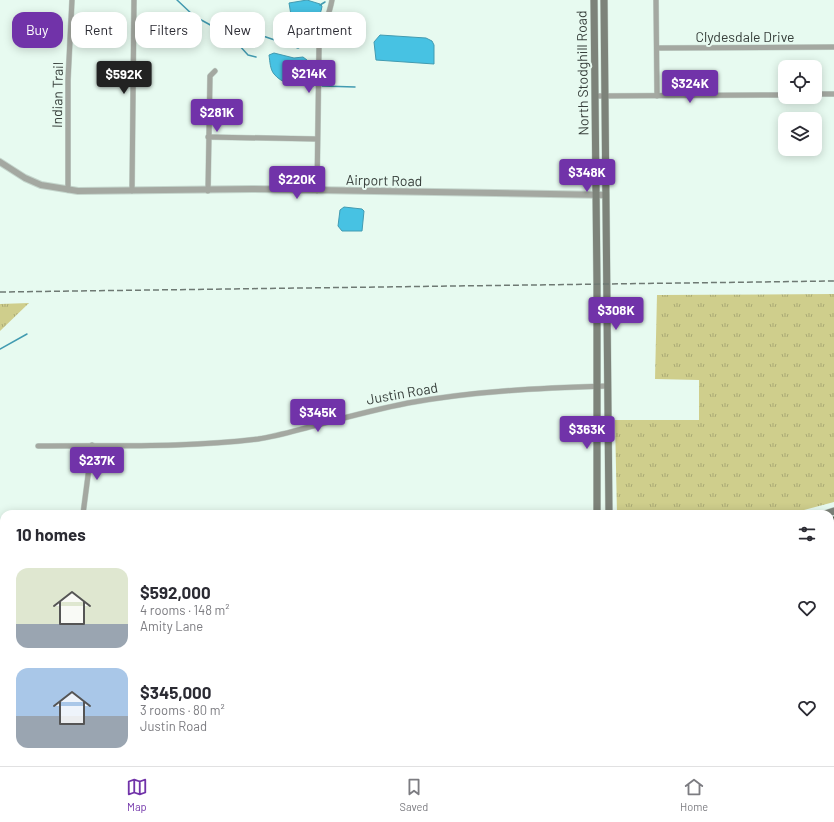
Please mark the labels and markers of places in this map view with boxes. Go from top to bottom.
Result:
pin: $214K [281,60,337,94]
pin: $592K [96,61,152,95]
pin: $324K [662,70,718,104]
pin: $281K [189,99,245,133]
pin: $348K [559,159,615,193]
pin: $220K [269,166,325,200]
pin: $308K [588,297,644,331]
pin: $345K [290,399,346,433]
pin: $363K [559,416,615,450]
pin: $237K [69,447,125,481]

